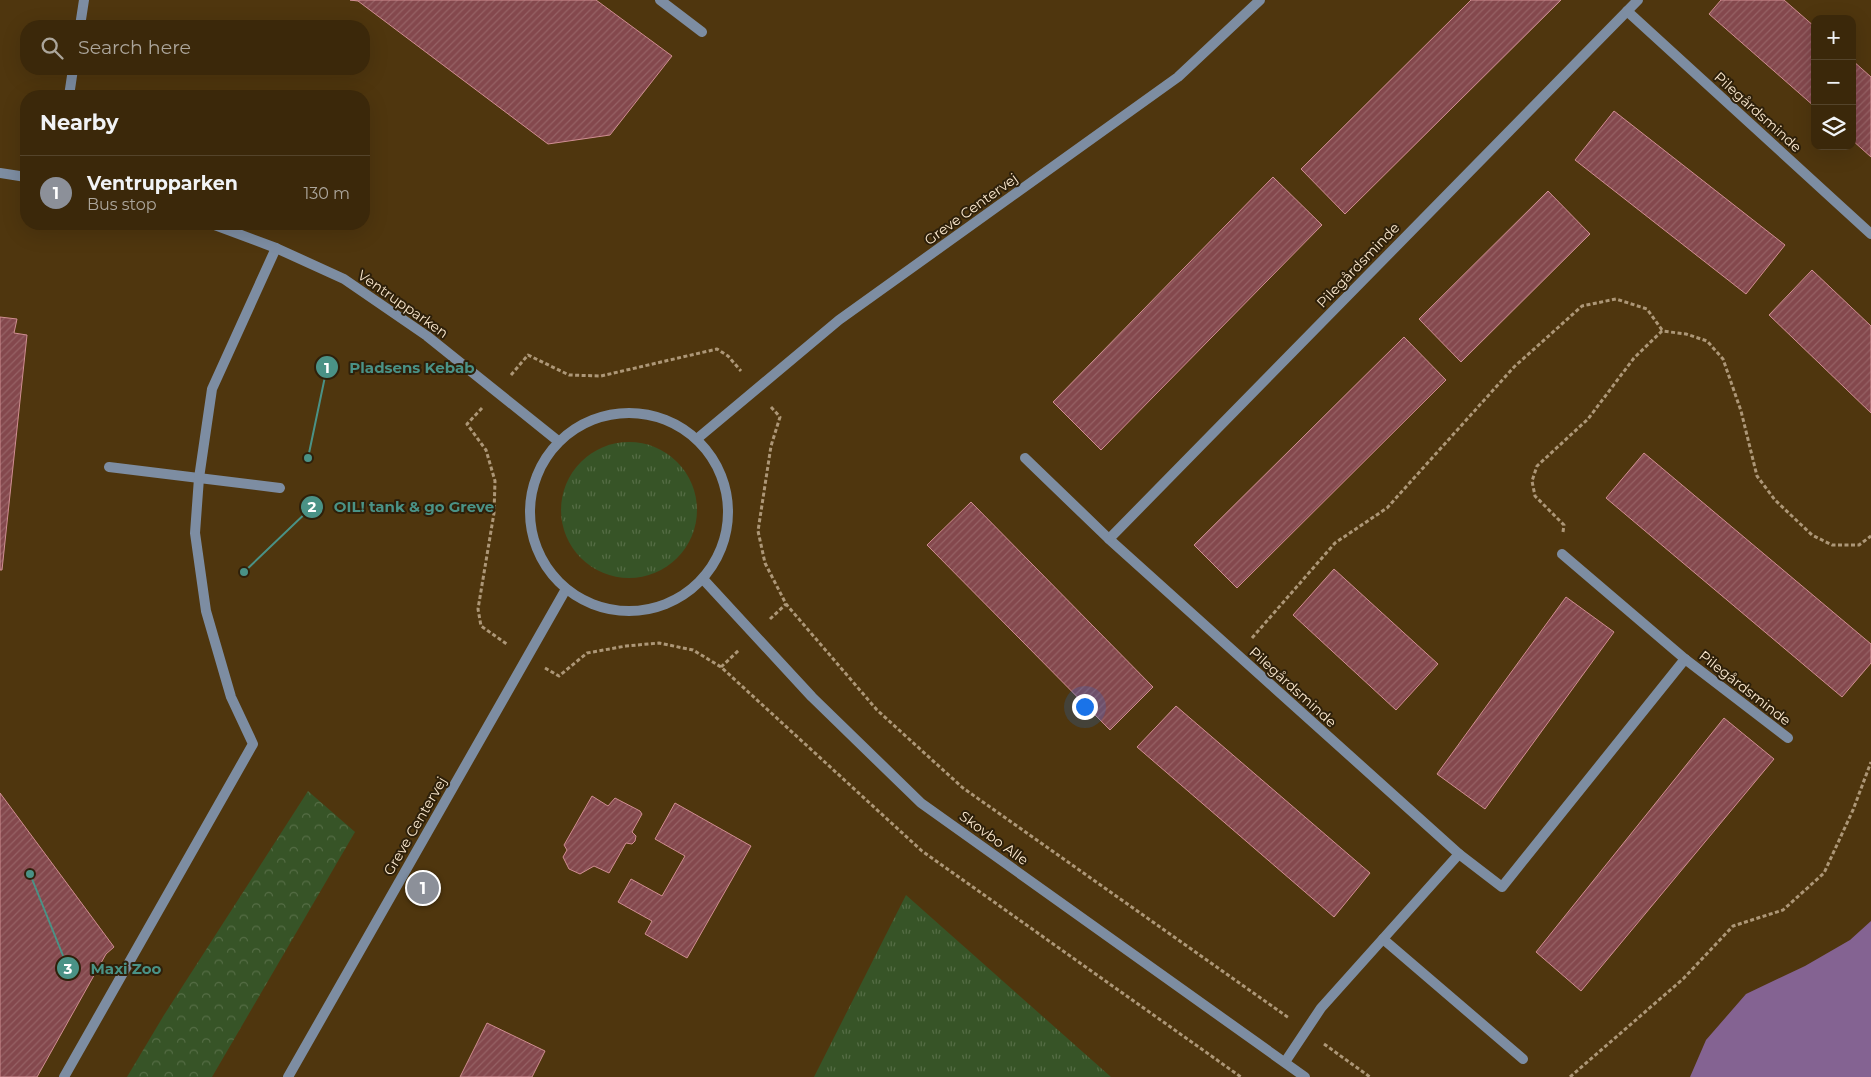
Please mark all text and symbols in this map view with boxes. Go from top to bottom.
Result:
map controls [1811,15,1856,150]
button: + [1811,15,1856,60]
search box [20,20,370,75]
icon: search [38,34,66,62]
text: Search here [78,36,191,59]
button: − [1811,60,1856,105]
street label: Pilegårdsminde [1710,68,1806,156]
button: layers [1811,105,1856,150]
text: Nearby [40,110,119,135]
street label: Greve Centervej [921,169,1021,249]
text: Ventrupparken [87,172,238,195]
text: 1 [53,184,59,203]
text: 130 m [303,184,350,203]
text: Bus stop [87,195,157,214]
street label: Pilegårdsminde [1313,219,1403,311]
street label: Ventrupparken [354,266,452,342]
callout: Pladsens Kebab [315,352,485,382]
text: 1 [324,358,330,377]
text: Pladsens Kebab [349,358,475,377]
callout: OIL! tank & go Greve [299,492,504,522]
text: 2 [308,497,317,516]
text: OIL! tank & go Greve [334,497,494,516]
street label: Pilegårdsminde [1245,643,1341,731]
street label: Pilegårdsminde [1695,647,1795,729]
your location [1072,694,1098,720]
street label: Greve Centervej [379,773,451,879]
street label: Skovbo Alle [956,807,1032,869]
pin: 1 [407,869,439,907]
callout: Maxi Zoo [56,953,171,983]
text: 3 [63,959,73,978]
text: Maxi Zoo [91,959,162,978]

